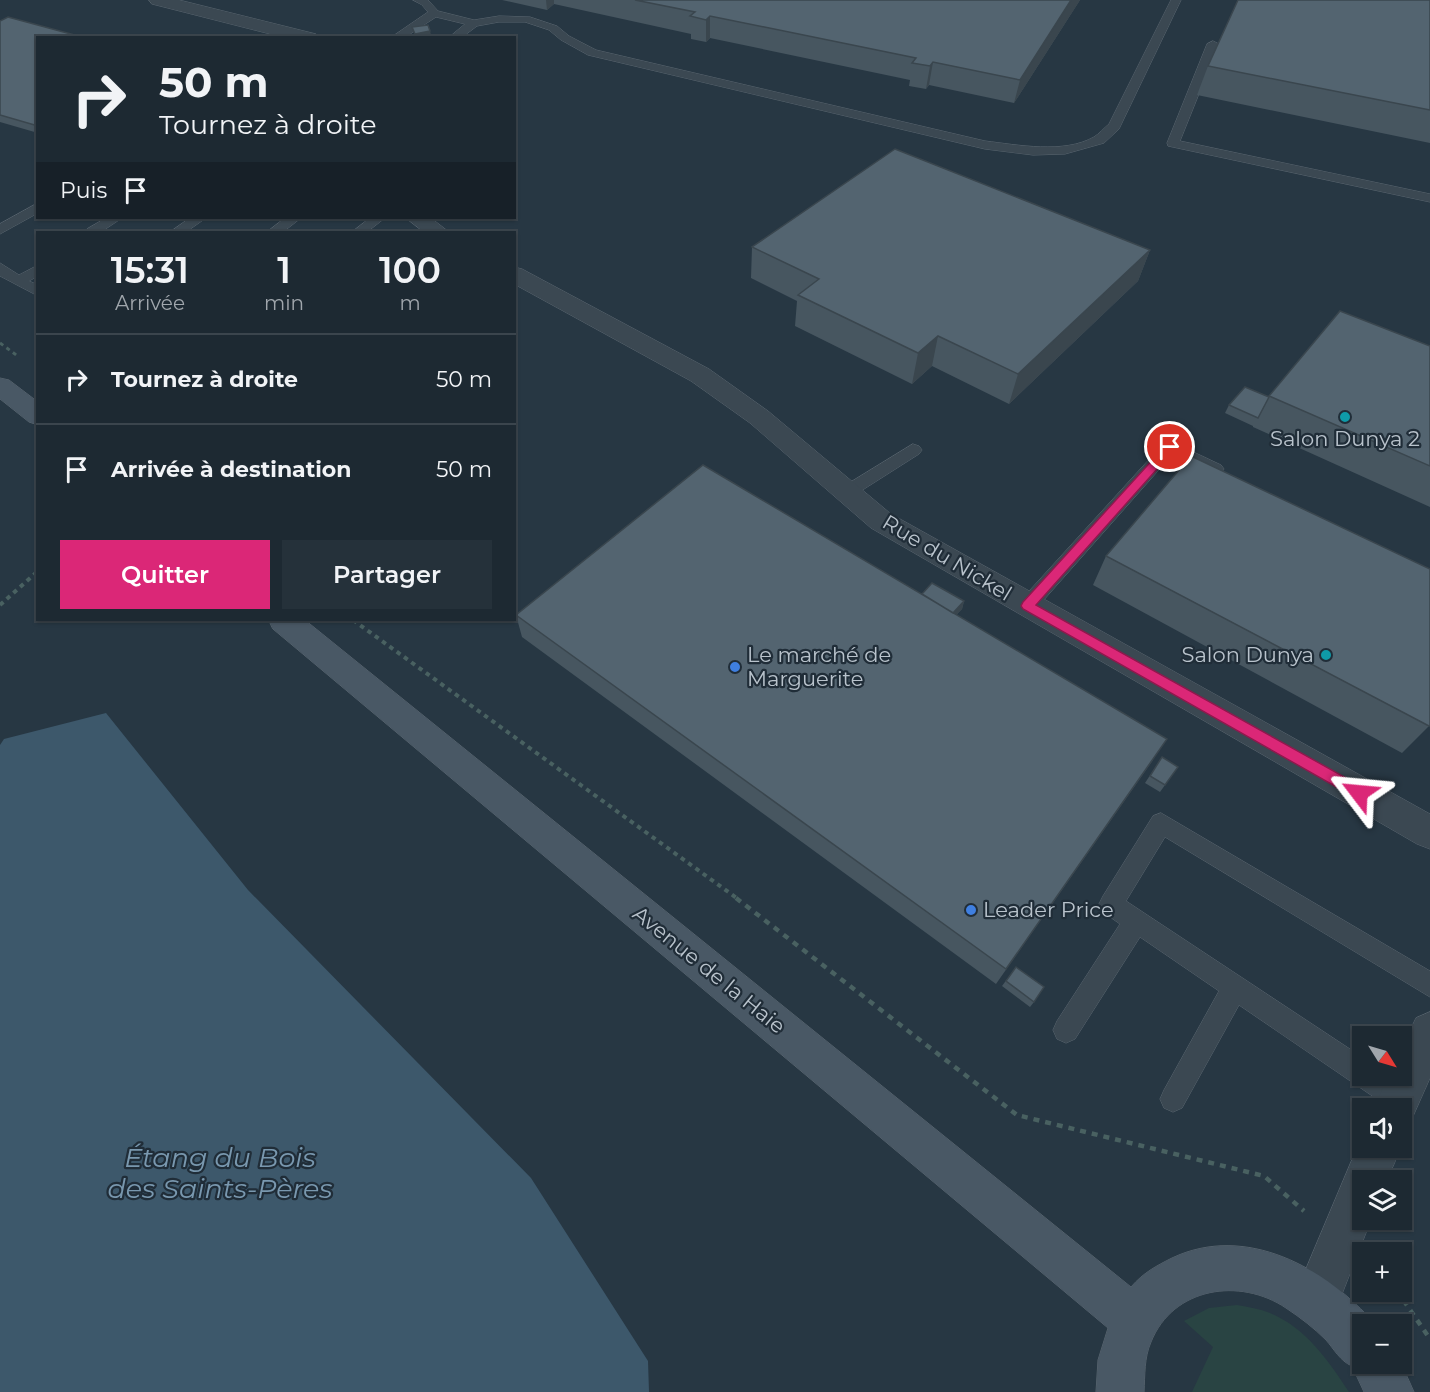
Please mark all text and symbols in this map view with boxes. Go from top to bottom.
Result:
text: 50 m [159,56,268,108]
icon: right [60,60,138,138]
text: Tournez à droite [159,108,377,141]
icon: arrive [119,174,152,207]
text: Puis [60,177,107,204]
text: 15:31 [111,248,189,292]
text: 1 [277,248,291,292]
text: 100 [379,248,441,292]
text: Arrivée [115,291,185,315]
text: min [264,291,304,315]
text: m [399,291,421,315]
icon: right [60,363,93,396]
text: Tournez à droite [111,366,298,393]
text: 50 m [436,366,492,393]
marker: Salon Dunya 2 [1338,410,1352,424]
pin [1144,421,1195,472]
place label: Salon Dunya 2 [1270,426,1420,451]
icon: arrive [1153,430,1186,463]
icon: arrive [60,453,93,486]
text: Arrivée à destination [111,456,351,483]
text: 50 m [436,456,492,483]
street label: Rue du Nickel [878,509,1016,606]
button: Quitter [60,540,270,609]
button: Partager [282,540,492,609]
place label: Le marché de Marguerite [747,642,891,691]
place label: Salon Dunya [1182,642,1314,667]
marker: Salon Dunya [1319,648,1333,662]
marker: Le marché de Marguerite [728,660,742,674]
position arrow [1327,761,1391,825]
place label: Leader Price [983,897,1114,922]
street label: Avenue de la Haie [628,901,790,1039]
marker: Leader Price [964,903,978,917]
north arrow [1352,1026,1412,1086]
map controls [1352,1026,1412,1374]
button: sound [1352,1098,1412,1158]
water label: Étang du Bois des Saints-Pères [107,1141,333,1205]
button: layers [1352,1170,1412,1230]
button: + [1352,1242,1412,1302]
button: − [1352,1314,1412,1374]

